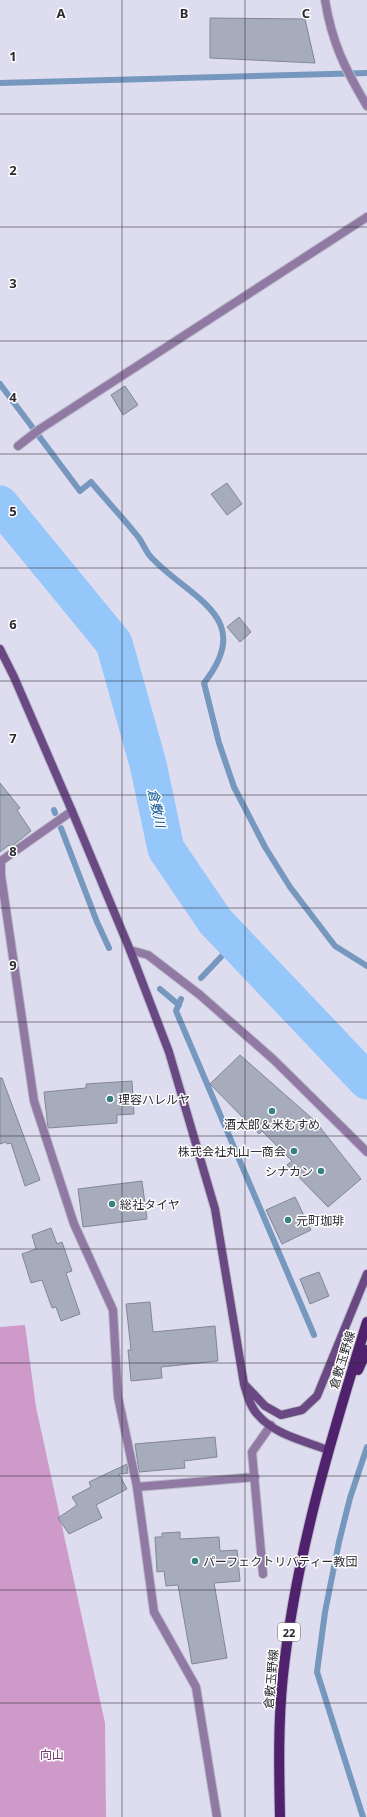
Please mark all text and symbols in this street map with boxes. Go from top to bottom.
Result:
text: A [57,4,66,22]
text: B [180,4,188,22]
text: C [302,4,310,22]
text: 1 [9,47,17,65]
text: 2 [9,161,17,179]
text: 3 [9,274,17,292]
text: 4 [9,388,17,406]
text: 5 [9,502,17,520]
text: 6 [9,615,17,633]
text: 7 [9,729,17,747]
water label: 倉敷川 [144,787,170,831]
text: 8 [9,842,17,860]
text: 9 [9,956,17,974]
place label: 理容ハレルヤ [118,1091,190,1108]
marker: 理容ハレルヤ [105,1094,115,1104]
marker: 酒太郎＆米むすめ [267,1106,277,1116]
place label: 酒太郎＆米むすめ [224,1116,320,1133]
place label: 株式会社丸山一商会 [178,1143,286,1160]
marker: 株式会社丸山一商会 [289,1146,299,1156]
place label: シナカン [265,1163,313,1180]
marker: シナカン [316,1166,326,1176]
place label: 総社タイヤ [120,1196,180,1213]
marker: 総社タイヤ [107,1199,117,1209]
place label: 元町珈琲 [296,1212,344,1229]
marker: 元町珈琲 [283,1215,293,1225]
street label: 倉敷玉野線 [325,1329,359,1391]
place label: パーフェクトリバティー教団 [203,1553,358,1570]
marker: パーフェクトリバティー教団 [190,1556,200,1566]
road number: 22 [278,1623,300,1641]
street label: 倉敷玉野線 [260,1648,282,1710]
park label: 向山 [40,1746,64,1763]

